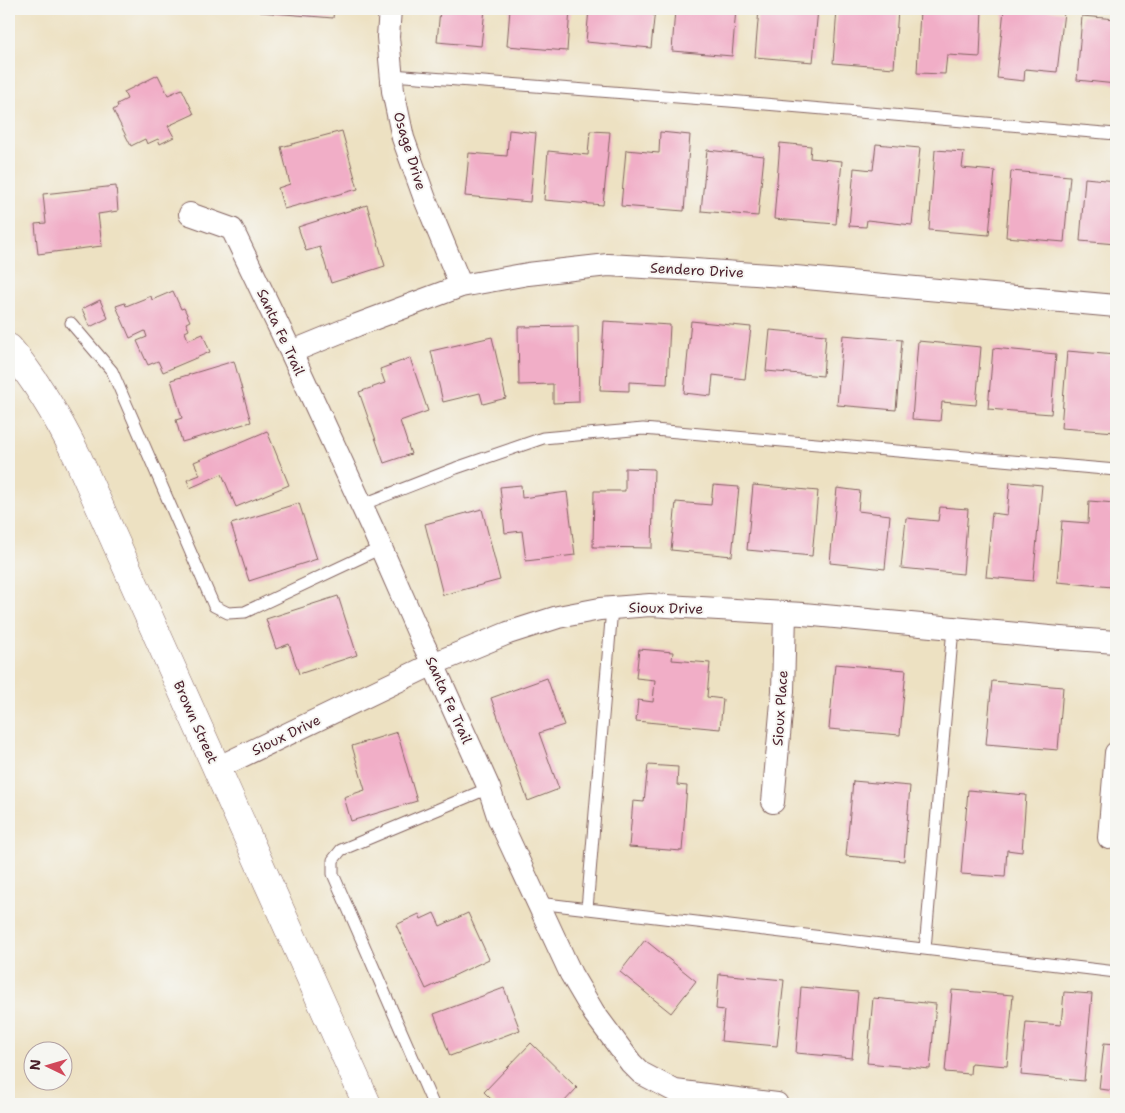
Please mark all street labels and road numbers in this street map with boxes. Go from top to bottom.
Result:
street label: Osage Drive [390,110,430,192]
street label: Sendero Drive [650,259,744,281]
street label: Santa Fe Trail [253,286,309,379]
street label: Sioux Drive [629,598,704,618]
street label: Santa Fe Trail [422,654,477,747]
street label: Sioux Place [768,669,792,747]
street label: Brown Street [170,678,222,766]
street label: Sioux Drive [249,711,324,759]

